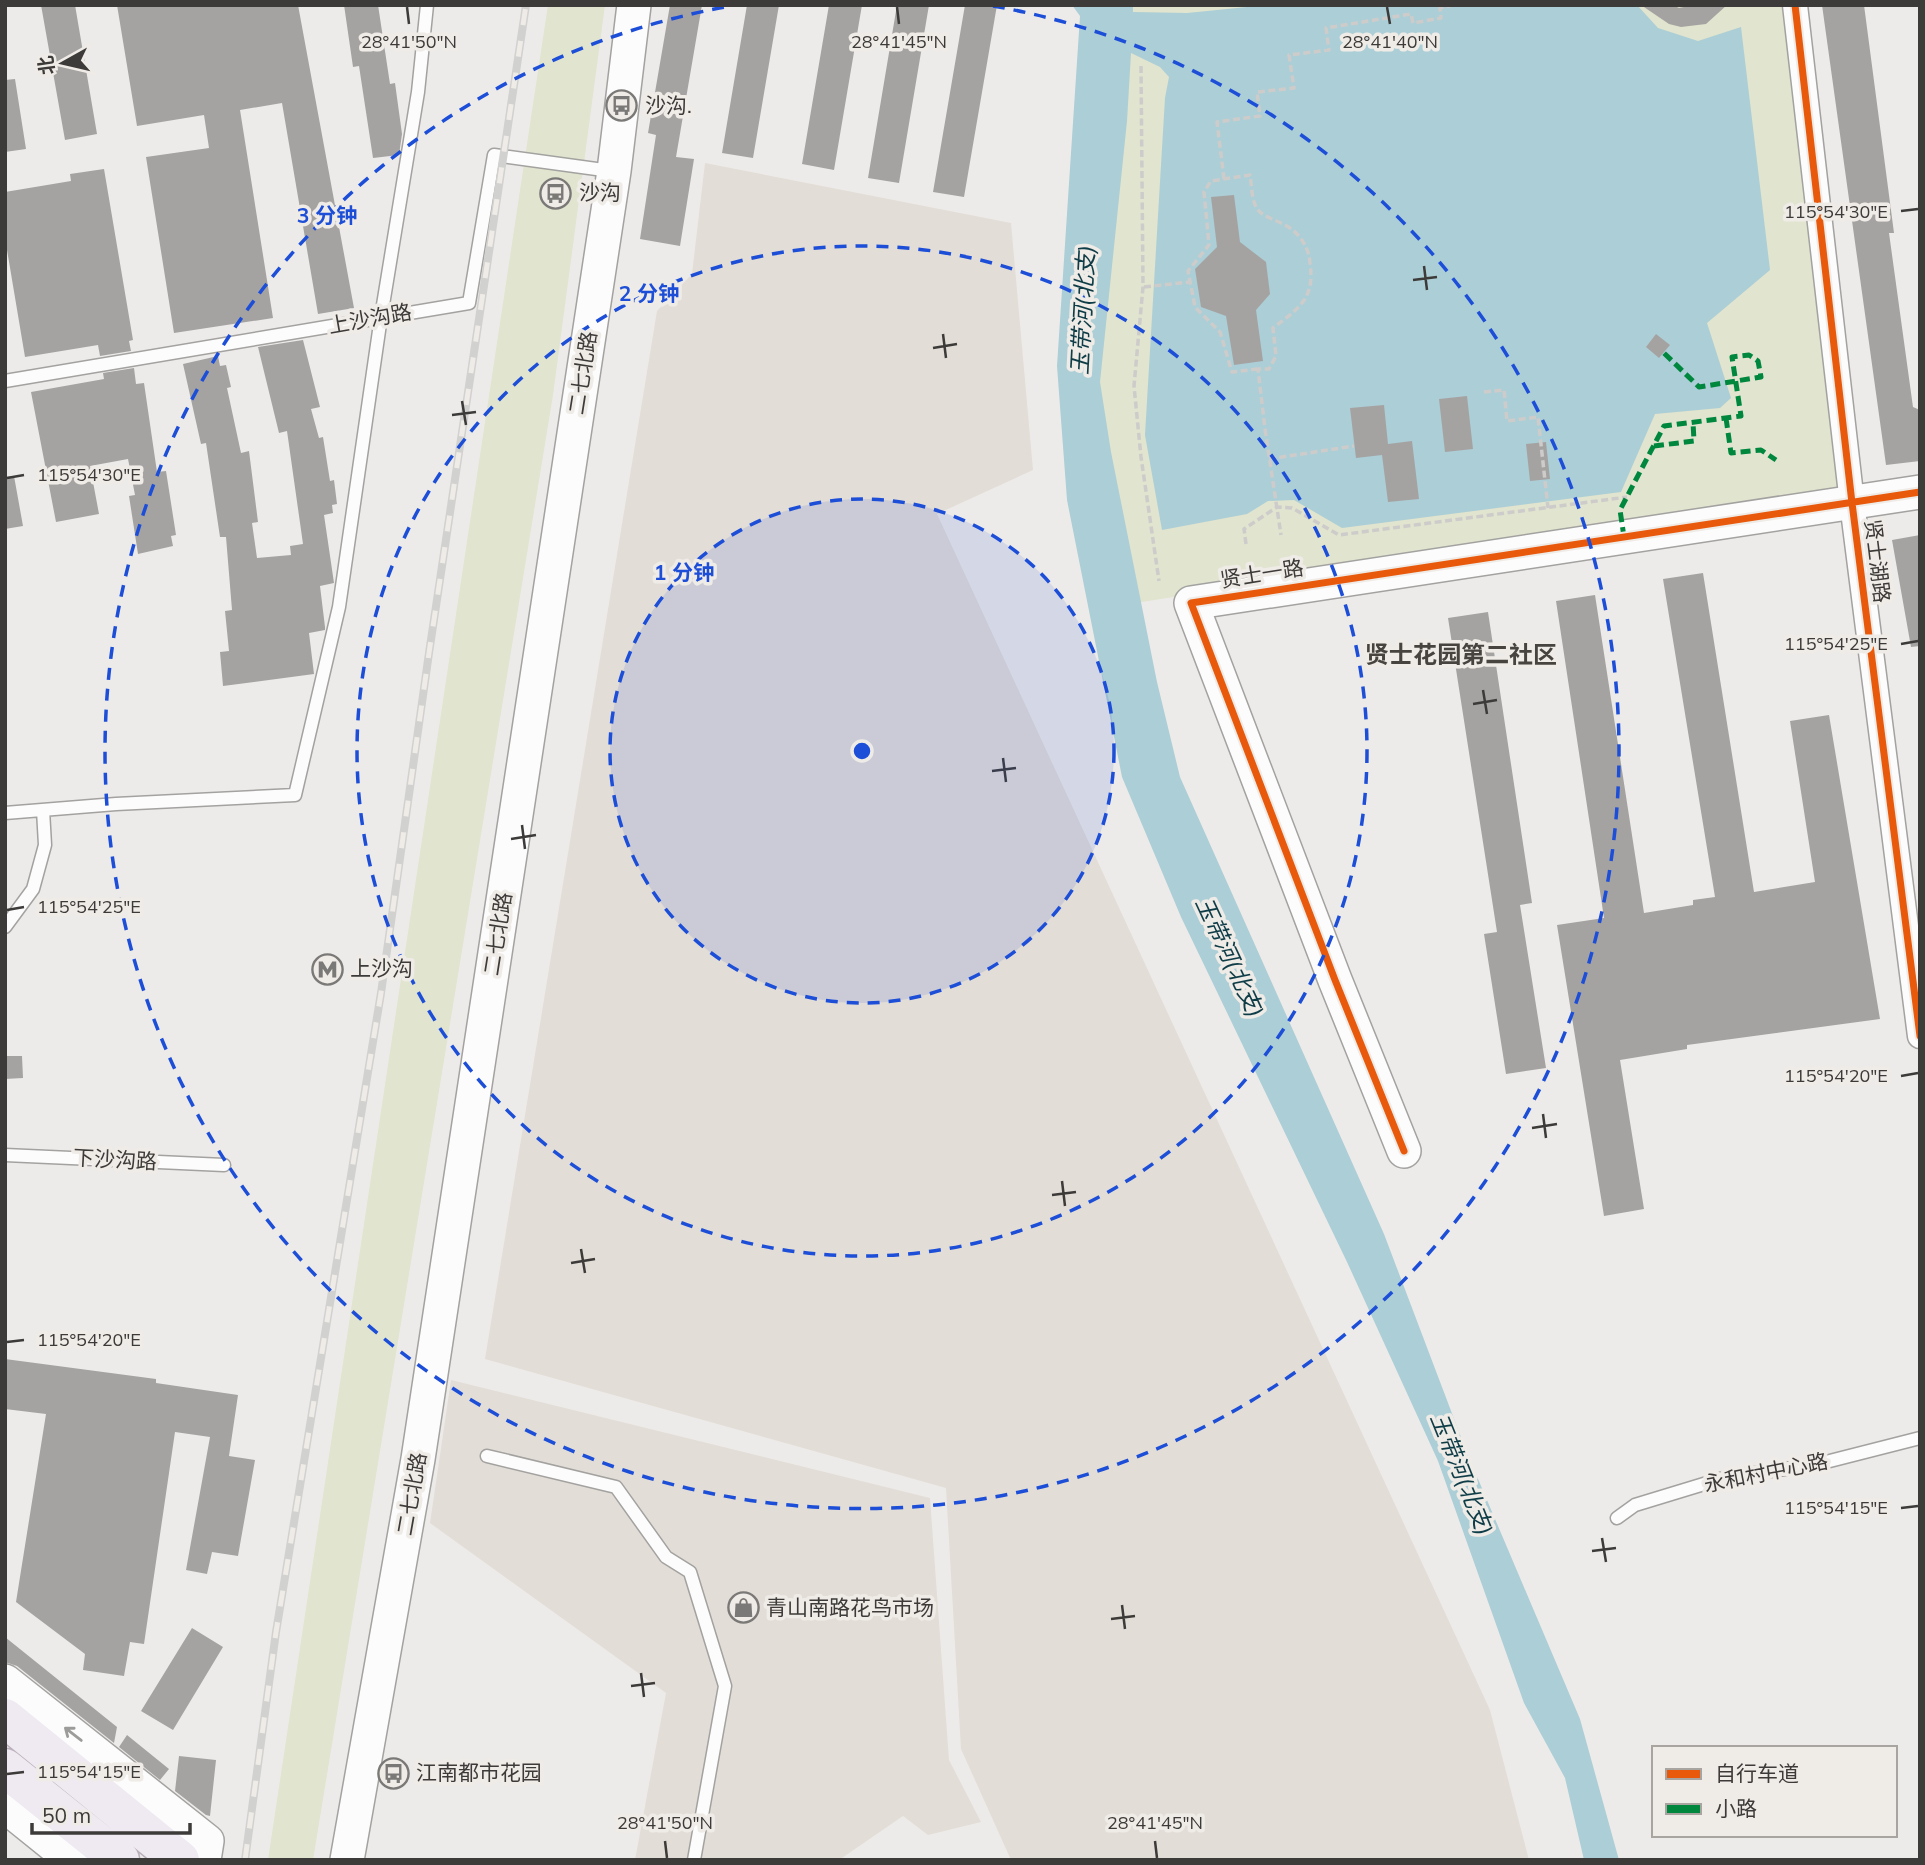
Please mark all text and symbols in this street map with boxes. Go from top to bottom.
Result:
north arrow [28,28,98,98]
text: 28°41'50"N [361,30,457,53]
text: 28°41'45"N [851,30,947,53]
text: 28°41'40"N [1342,30,1438,53]
text: 北 [33,54,59,76]
bus stop icon: 沙沟. [605,89,639,123]
place label: 沙沟. [645,92,692,118]
bus stop icon: 沙沟 [539,176,573,210]
place label: 沙沟 [579,179,621,205]
text: 115°54'30"E [1784,200,1888,223]
text: 3 分钟 [297,202,357,228]
water label: 玉带河(北支) [1065,244,1100,375]
text: 2 分钟 [619,280,679,306]
street label: 上沙沟路 [326,298,413,338]
street label: 二七北路 [563,329,601,416]
text: 115°54'30"E [37,463,141,486]
street label: 贤士湖路 [1860,518,1896,604]
street label: 贤士一路 [1218,554,1305,592]
text: 1 分钟 [654,559,714,585]
text: 115°54'25"E [1784,632,1888,655]
district label: 贤士花园第二社区 [1365,639,1557,669]
centre of rings [850,739,874,763]
street label: 二七北路 [478,890,516,977]
water label: 玉带河(北支) [1190,892,1271,1022]
text: 115°54'25"E [37,895,141,918]
metro station icon: 上沙沟 [310,952,344,986]
place label: 上沙沟 [350,955,413,981]
text: 115°54'20"E [1784,1064,1888,1087]
street label: 下沙沟路 [72,1144,158,1174]
text: 115°54'20"E [37,1328,141,1351]
water label: 玉带河(北支) [1425,1408,1500,1539]
street label: 永和村中心路 [1701,1447,1830,1497]
street label: 二七北路 [391,1450,431,1537]
text: 115°54'15"E [1784,1496,1888,1519]
shop icon: 青山南路花鸟市场 [726,1591,760,1625]
place label: 青山南路花鸟市场 [766,1594,934,1620]
one-way arrow [64,1727,82,1742]
legend [1652,1746,1897,1837]
bus stop icon: 江南都市花园 [376,1756,410,1790]
place label: 江南都市花园 [416,1759,542,1785]
text: 115°54'15"E [37,1760,141,1783]
text: 自行车道 [1715,1760,1799,1786]
scale bar [32,1792,189,1836]
text: 小路 [1715,1795,1757,1821]
text: 50 m [42,1802,91,1828]
text: 28°41'50"N [617,1811,713,1834]
text: 28°41'45"N [1107,1811,1203,1834]

